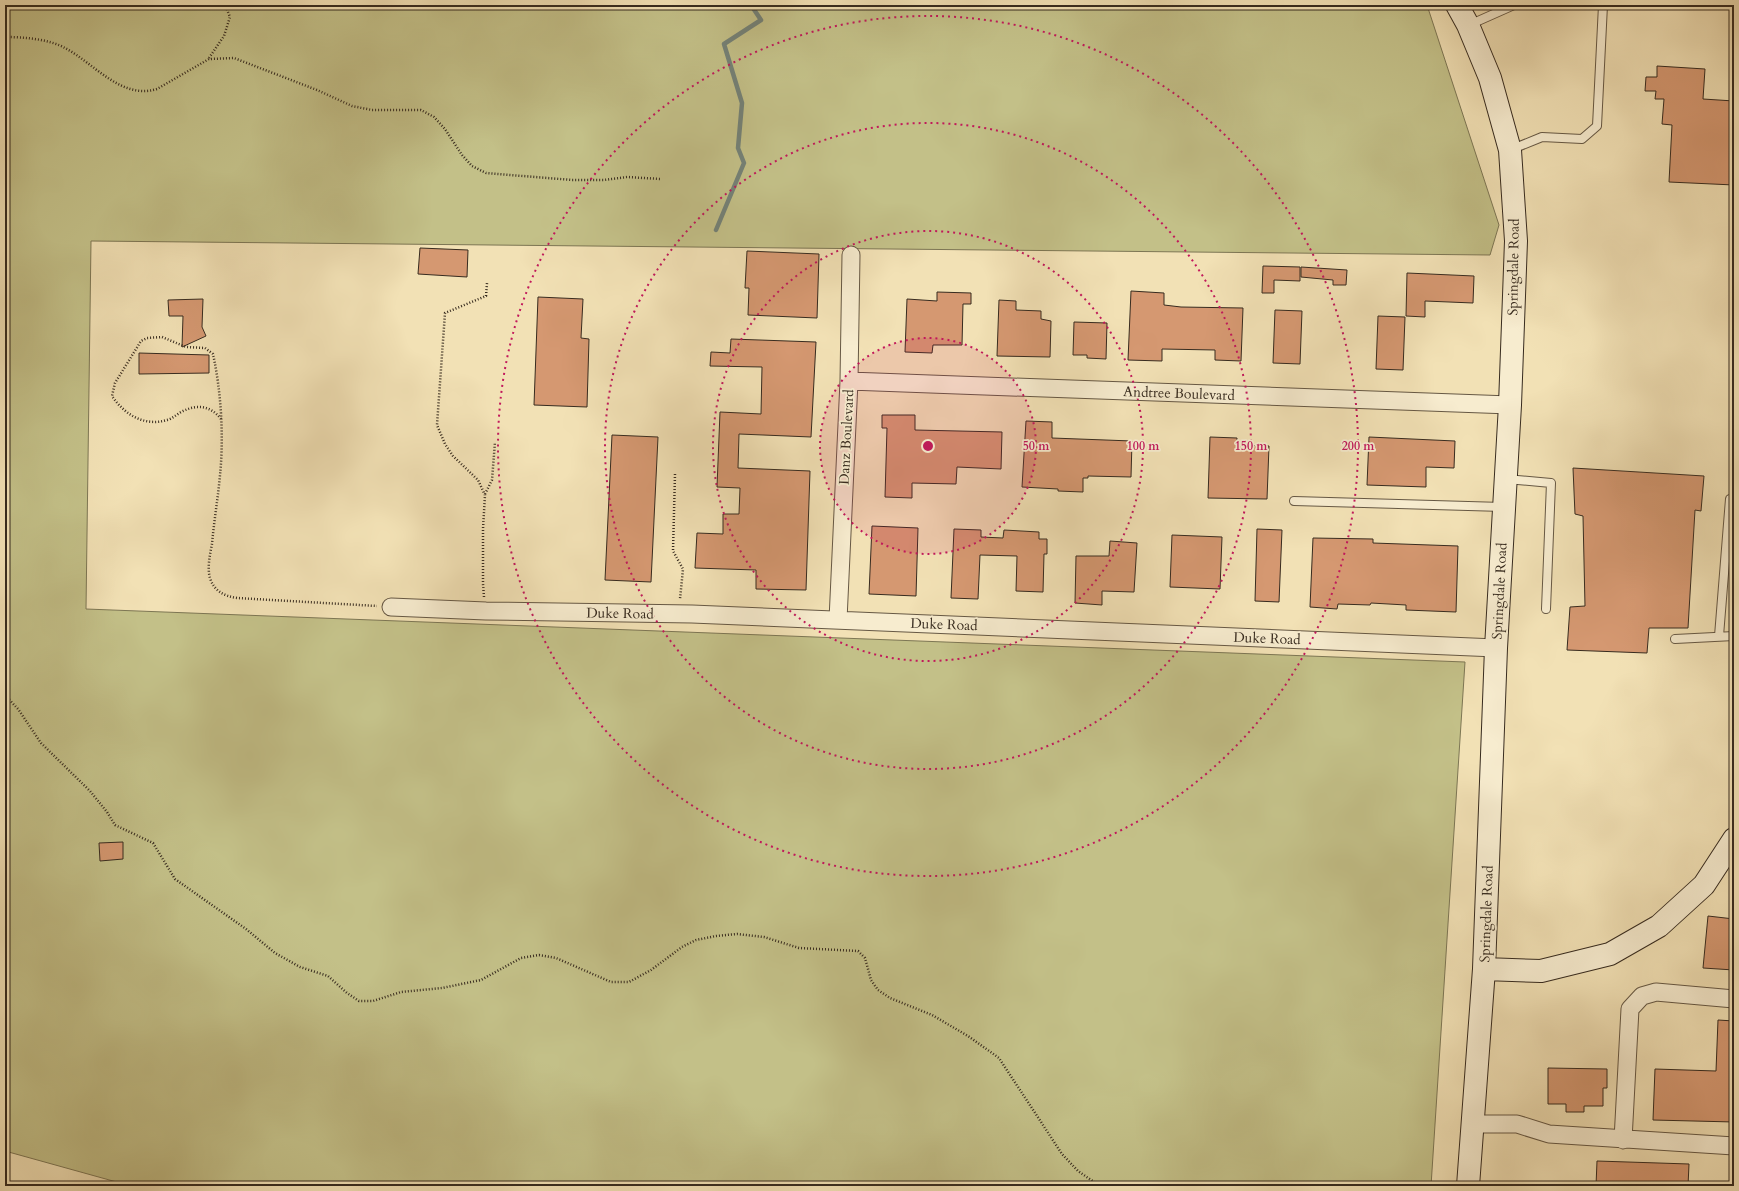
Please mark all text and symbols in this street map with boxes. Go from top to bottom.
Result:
street label: Springdale Road [1503,218,1524,316]
street label: Andtree Boulevard [1123,382,1236,405]
street label: Danz Boulevard [835,388,859,485]
text: 50 m [1023,438,1050,454]
text: 100 m [1127,438,1160,454]
text: 150 m [1235,438,1268,454]
text: 200 m [1342,438,1375,454]
centre of rings [921,439,935,453]
street label: Springdale Road [1487,541,1512,640]
street label: Duke Road [586,603,654,624]
street label: Duke Road [910,614,979,635]
street label: Duke Road [1233,628,1302,649]
street label: Springdale Road [1475,865,1498,963]

